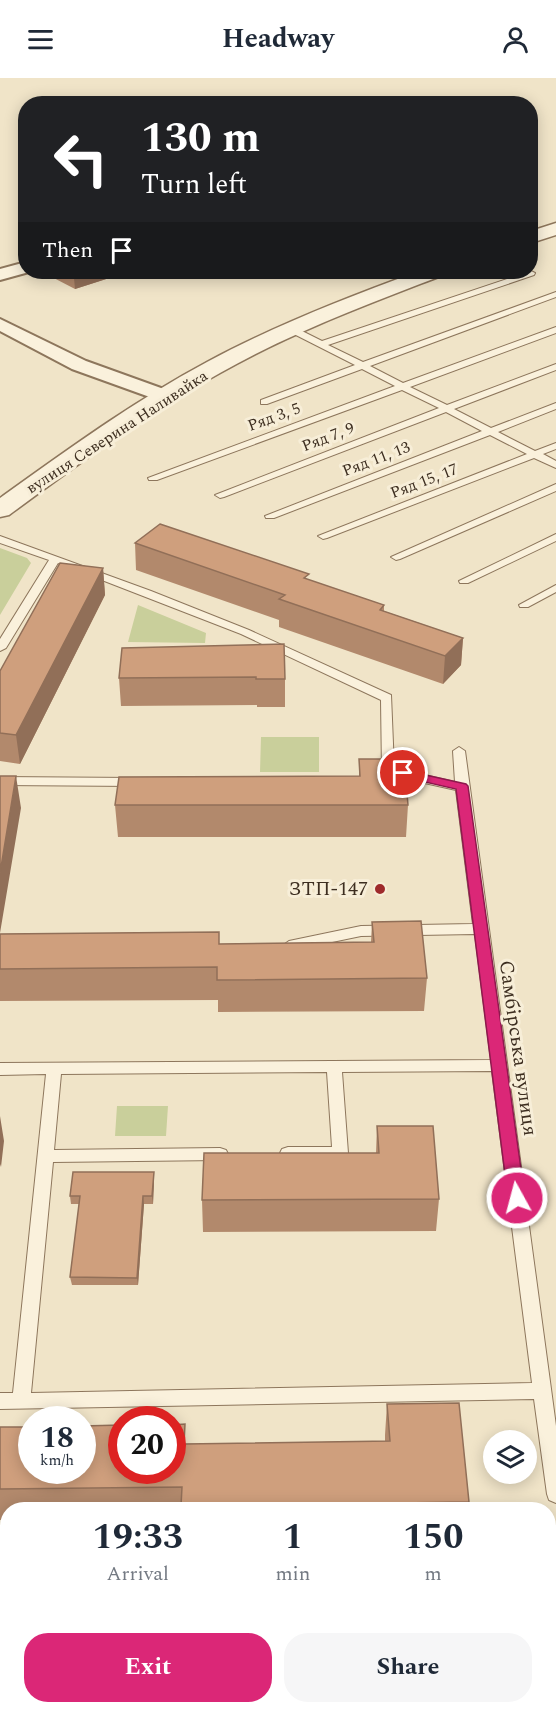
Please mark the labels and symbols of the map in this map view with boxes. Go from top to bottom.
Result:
street label: вулиця Северина Наливайка [21,364,213,500]
street label: Ряд 3, 5 [244,396,304,438]
street label: Ряд 7, 9 [298,416,358,458]
street label: Ряд 11, 13 [339,435,413,483]
street label: Ряд 15, 17 [387,457,461,505]
pin [377,747,428,798]
place label: ЗТП-147 [288,874,368,904]
marker: ЗТП-147 [373,882,387,896]
street label: Самбірська вулиця [491,958,545,1138]
position arrow [485,1166,549,1230]
speed limit sign: 20 [108,1406,186,1484]

